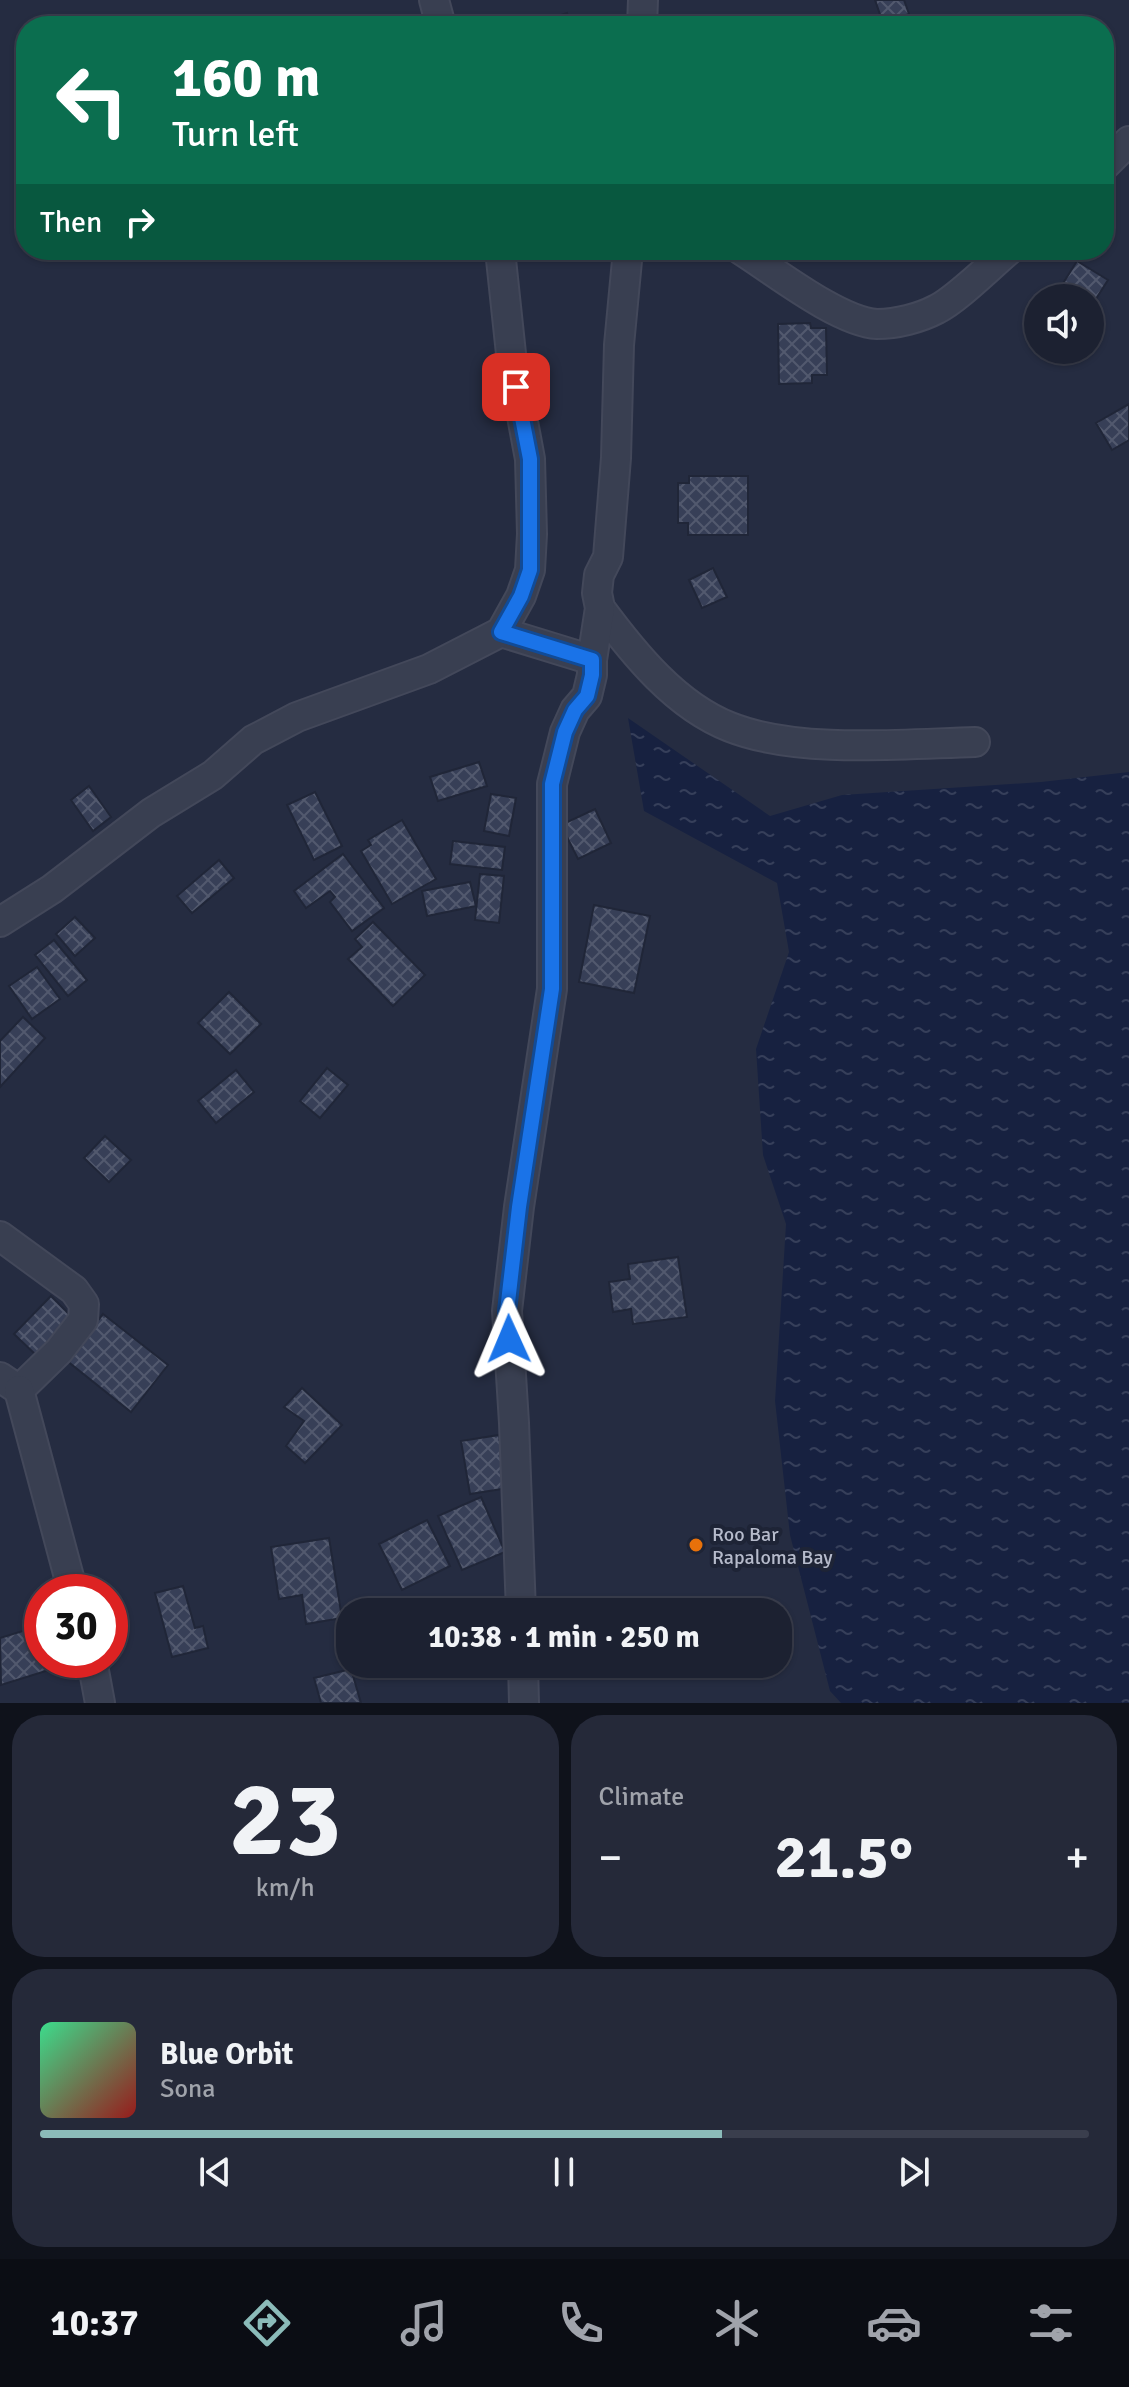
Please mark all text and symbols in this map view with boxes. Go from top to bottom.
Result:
text: 160 m [172,43,320,112]
icon: left [40,48,144,152]
text: Turn left [172,112,299,157]
icon: right [118,200,162,244]
text: Then [40,204,102,241]
map controls [1024,284,1104,364]
button: sound [1024,284,1104,364]
pin [482,353,550,421]
icon: arrive [494,365,538,409]
position arrow [467,1297,551,1381]
place label: Roo Bar Rapaloma Bay [712,1522,833,1570]
marker: Roo Bar Rapaloma Bay [687,1536,705,1554]
speed limit sign: 30 [24,1574,128,1678]
text: 10:38 · 1 min · 250 m [428,1619,700,1656]
text: 23 [229,1756,341,1884]
text: Climate [599,1781,684,1813]
text: 21.5° [775,1821,913,1895]
text: − [599,1831,622,1885]
text: + [1065,1831,1089,1885]
text: km/h [256,1872,315,1904]
text: Blue Orbit [160,2036,293,2073]
text: Sona [160,2073,215,2105]
icon: previous [193,2150,237,2194]
icon: pause [542,2150,586,2194]
icon: next [892,2150,936,2194]
icon: directions [239,2295,295,2351]
icon: music [396,2295,452,2351]
icon: phone [553,2295,609,2351]
icon: climate [709,2295,765,2351]
icon: car [866,2295,922,2351]
icon: filters [1023,2295,1079,2351]
text: 10:37 [50,2301,139,2346]

